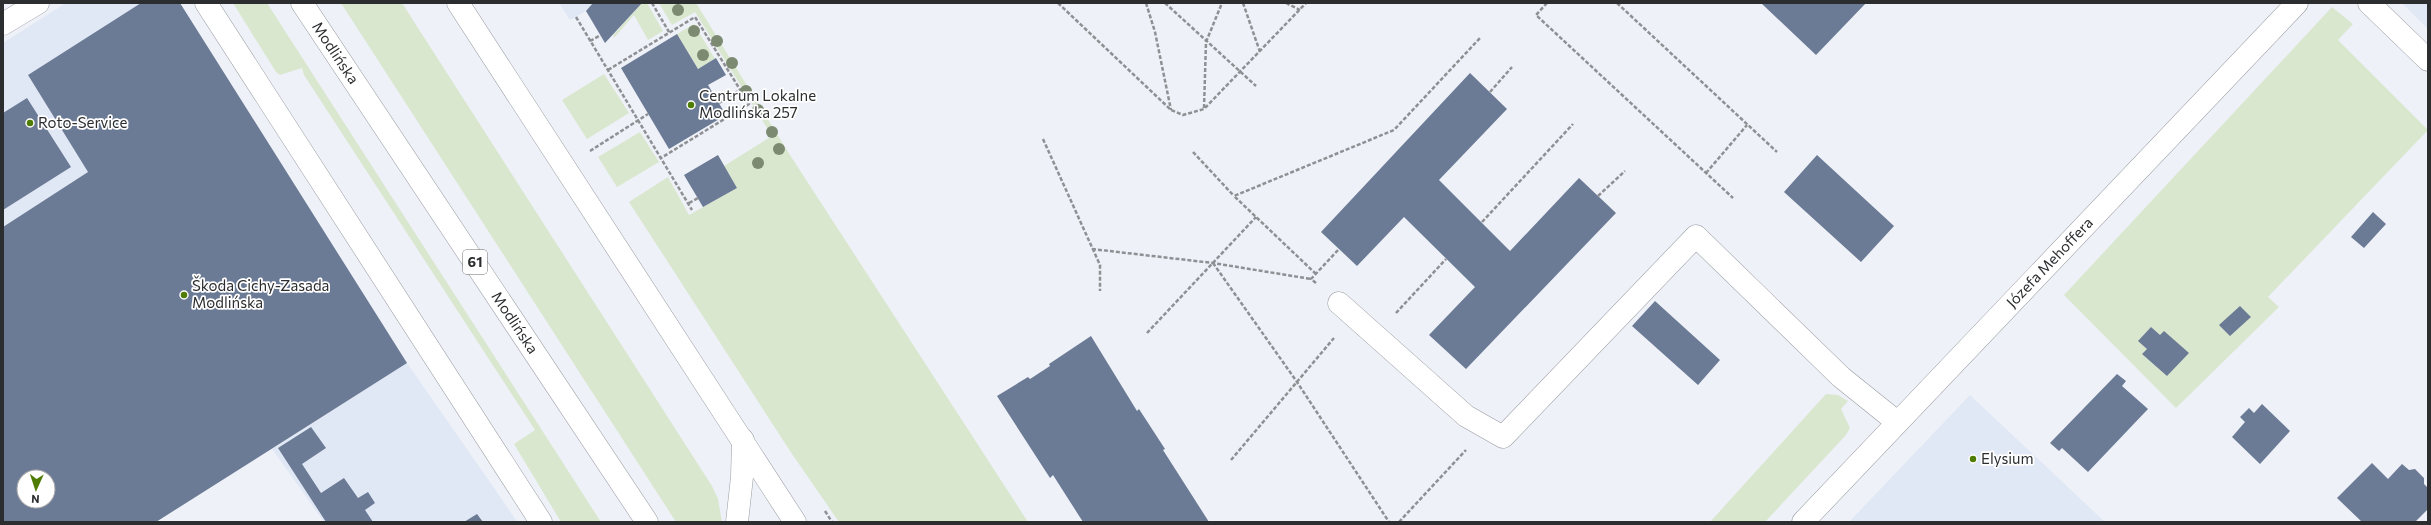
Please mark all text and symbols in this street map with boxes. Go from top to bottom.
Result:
street label: Modlińska [309,18,363,87]
place label: Centrum Lokalne Modlińska 257 [699,86,816,121]
marker: Centrum Lokalne Modlińska 257 [686,100,696,110]
place label: Roto-Service [38,113,127,131]
marker: Roto-Service [25,118,35,128]
street label: Józefa Mehoffera [2002,213,2096,311]
road number: 61 [463,250,487,274]
place label: Škoda Cichy-Zasada Modlińska [192,275,329,311]
street label: Modlińska [488,288,543,357]
marker: Škoda Cichy-Zasada Modlińska [179,290,189,300]
place label: Elysium [1981,449,2034,467]
marker: Elysium [1968,454,1978,464]
north arrow [16,469,56,509]
text: N [31,493,40,506]

